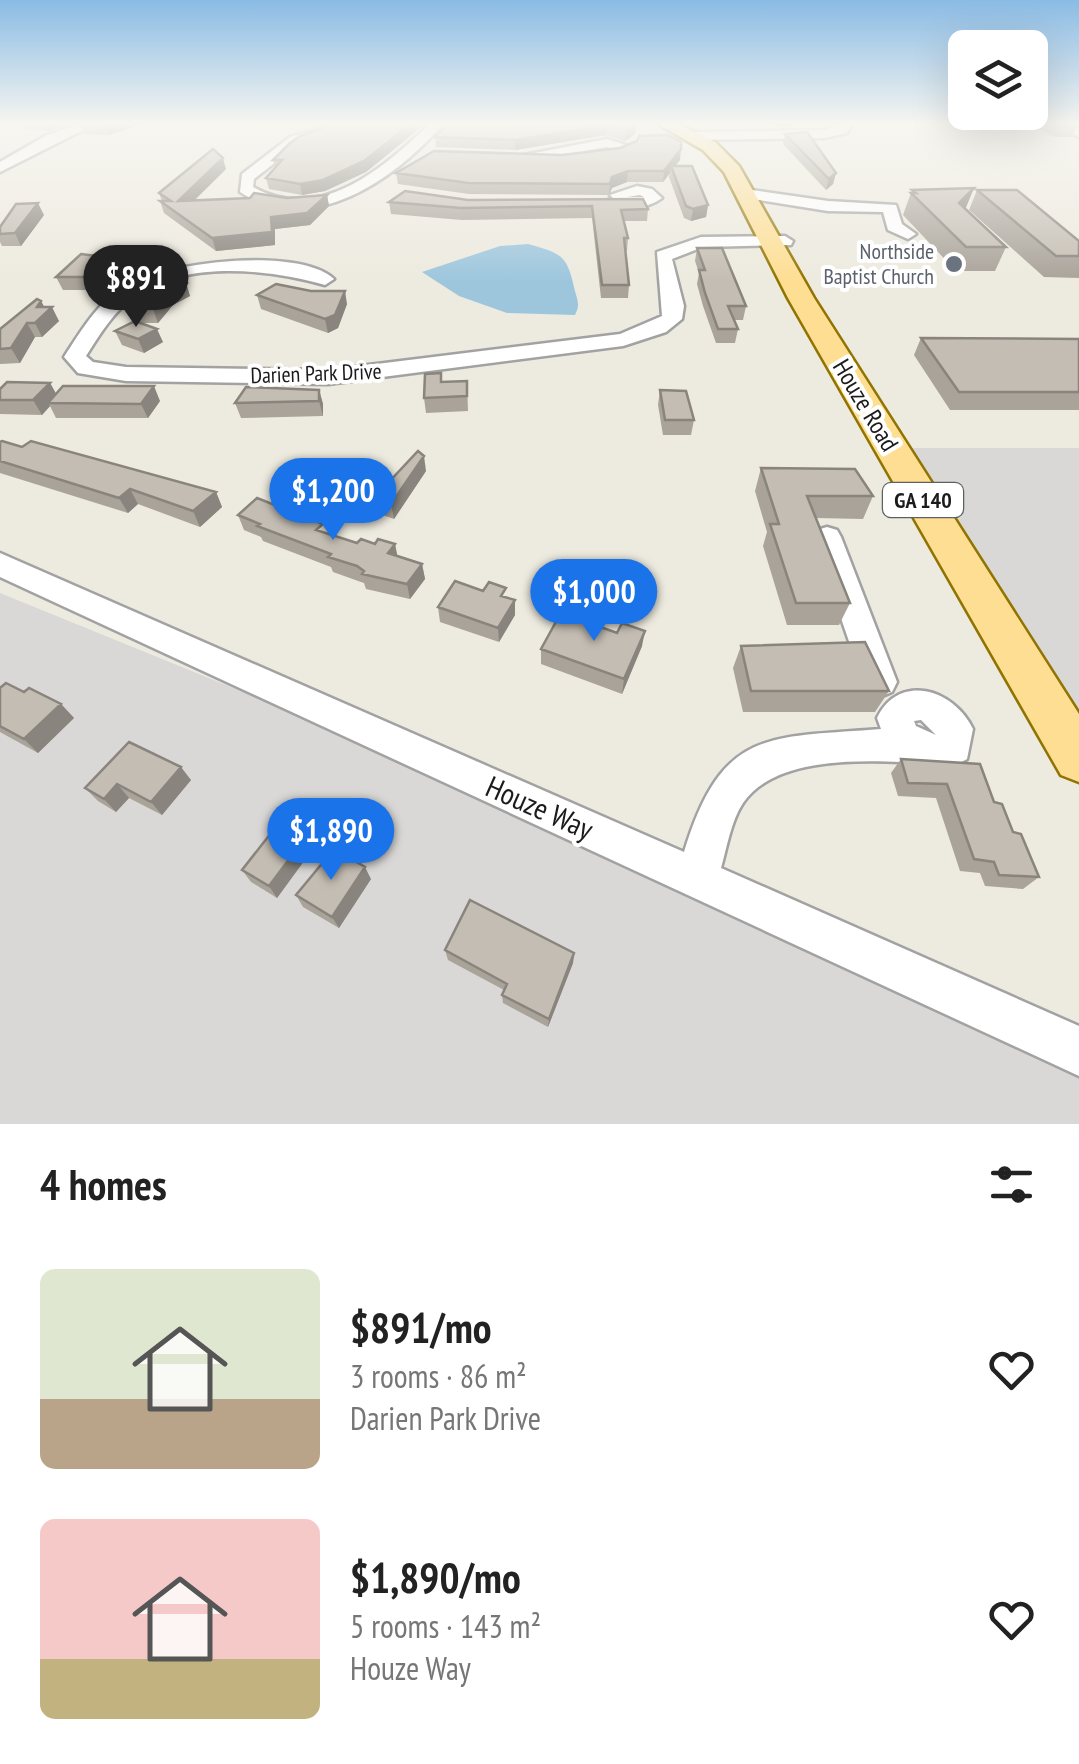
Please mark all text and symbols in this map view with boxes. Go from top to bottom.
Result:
map controls [948,30,1048,130]
button: layers [948,30,1048,130]
place label: Northside Baptist Church [823,237,934,290]
pin: $891 [77,245,195,330]
marker: Northside Baptist Church [943,253,965,275]
text: $891 [105,256,167,298]
street label: Houze Road [826,353,906,457]
street label: Darien Park Drive [250,357,382,389]
pin: $1,200 [252,458,414,543]
text: $1,200 [291,469,375,511]
road number: GA 140 [883,483,963,517]
pin: $1,000 [513,559,675,644]
text: $1,000 [552,570,636,612]
street label: Houze Way [480,766,600,848]
pin: $1,890 [250,798,412,883]
text: $1,890 [289,809,373,851]
text: 4 homes [40,1157,167,1212]
icon: filters [984,1157,1039,1212]
text: $891/mo [350,1300,492,1355]
icon: home [120,1309,240,1429]
icon: heart [984,1342,1039,1397]
text: 3 rooms · 86 m² [350,1355,527,1397]
text: Darien Park Drive [350,1397,541,1439]
text: $1,890/mo [350,1550,521,1605]
icon: home [120,1559,240,1679]
icon: heart [984,1592,1039,1647]
text: 5 rooms · 143 m² [350,1605,541,1647]
text: Houze Way [350,1647,471,1689]

